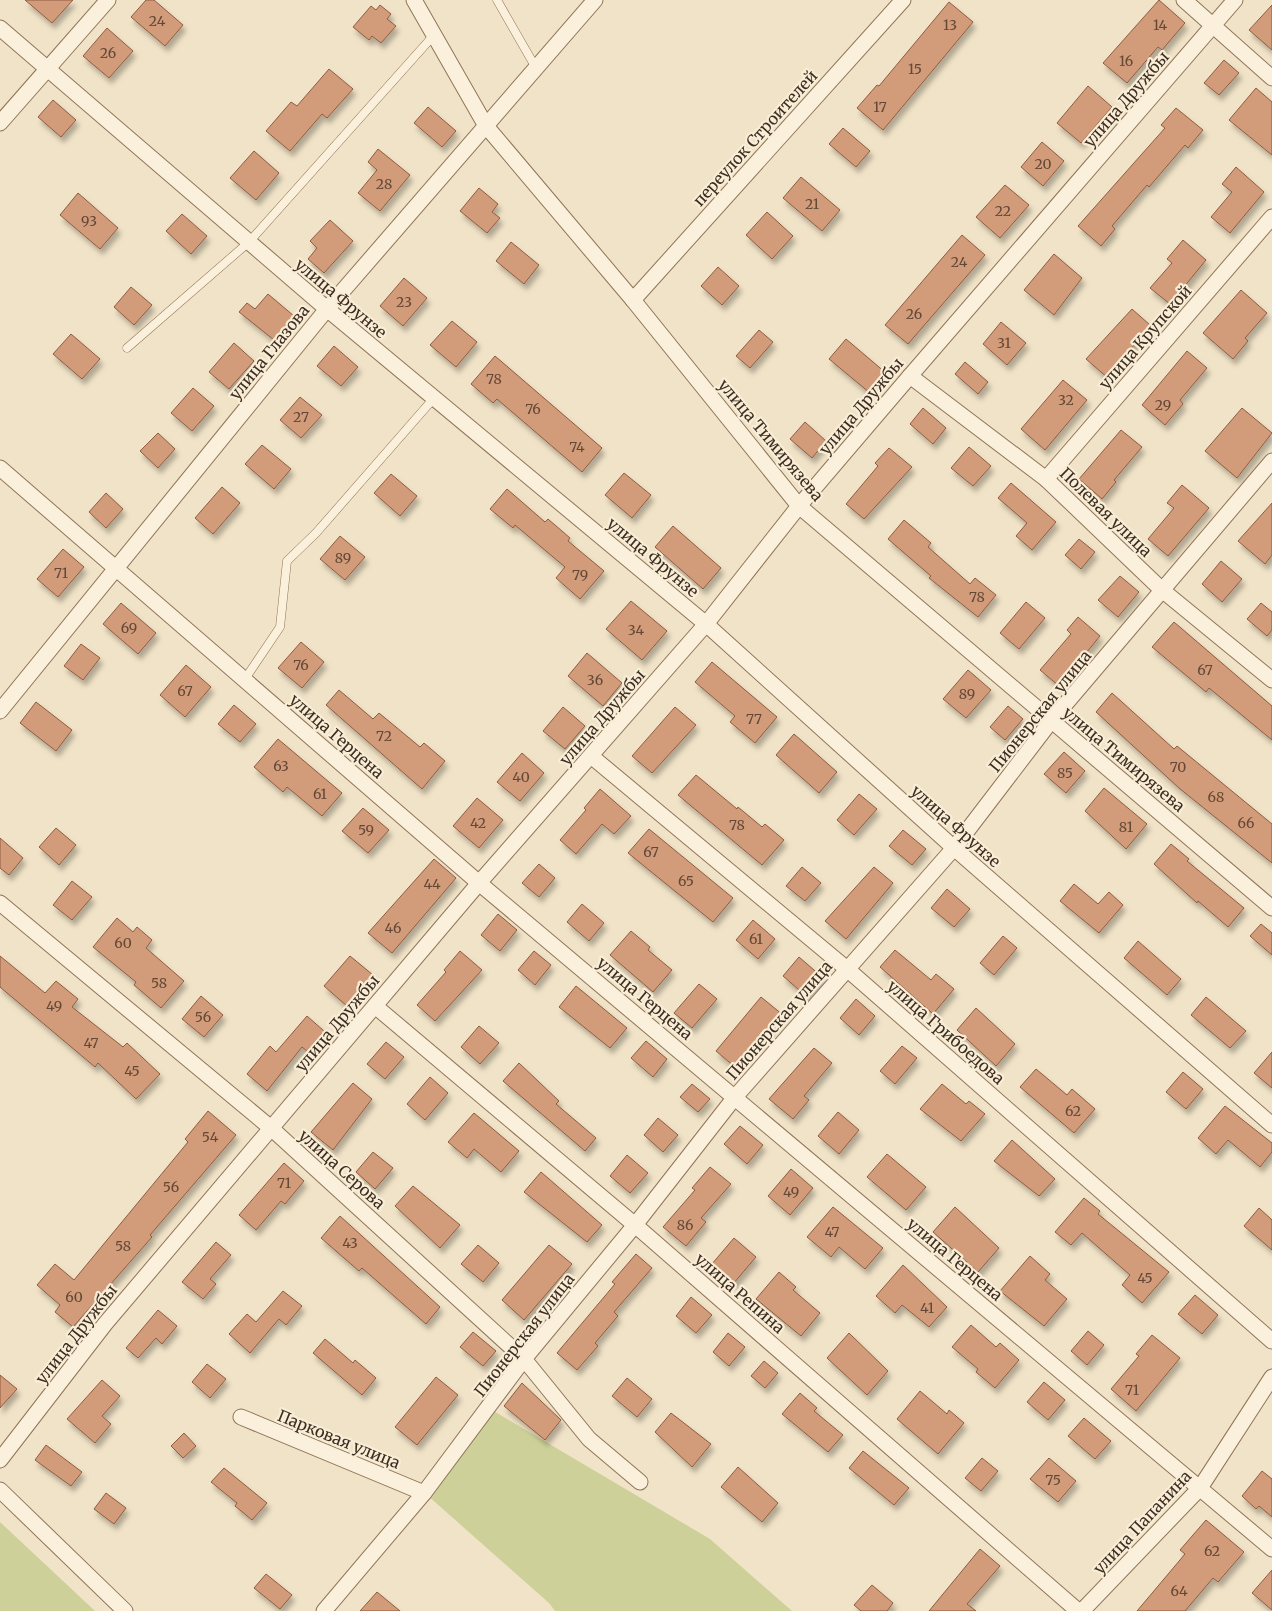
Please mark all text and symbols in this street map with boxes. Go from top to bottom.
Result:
house number: 24 [149,12,166,30]
house number: 13 [943,16,957,34]
house number: 14 [1153,16,1167,34]
house number: 26 [100,44,116,62]
street label: улица Дружбы [1079,47,1173,151]
house number: 16 [1119,52,1133,70]
house number: 15 [908,60,922,78]
street label: переулок Строителей [689,66,821,210]
house number: 17 [873,98,887,116]
house number: 20 [1034,155,1052,173]
house number: 28 [376,175,392,193]
house number: 21 [805,195,819,213]
house number: 22 [995,202,1011,220]
house number: 93 [81,212,97,230]
house number: 24 [951,253,968,271]
street label: улица Фрунзе [291,254,391,342]
street label: улица Крупской [1094,281,1196,393]
house number: 23 [396,293,412,311]
street label: улица Глазова [225,300,314,403]
house number: 26 [906,305,922,323]
house number: 31 [997,334,1011,352]
street label: улица Дружбы [815,353,908,459]
house number: 78 [486,370,502,388]
street label: улица Тимирязева [714,375,828,505]
house number: 32 [1058,391,1074,409]
house number: 29 [1155,396,1171,414]
house number: 76 [525,400,541,418]
house number: 27 [293,408,309,426]
house number: 74 [569,438,585,456]
street label: Полевая улица [1056,463,1157,561]
street label: улица Фрунзе [603,513,703,601]
house number: 89 [335,549,351,567]
house number: 71 [54,564,68,582]
house number: 79 [572,566,588,584]
house number: 78 [969,588,985,606]
house number: 69 [121,619,137,637]
house number: 34 [628,621,645,639]
street label: Пионерская улица [985,646,1096,776]
house number: 76 [293,656,309,674]
house number: 67 [1197,661,1213,679]
street label: улица Дружбы [555,665,649,769]
house number: 36 [587,671,603,689]
house number: 67 [177,682,193,700]
house number: 89 [959,685,975,703]
street label: улица Герцена [286,690,389,783]
street label: улица Тимирязева [1059,702,1189,816]
house number: 77 [746,710,762,728]
house number: 72 [376,727,392,745]
house number: 63 [273,757,289,775]
house number: 70 [1170,758,1186,776]
house number: 85 [1057,764,1073,782]
house number: 40 [512,768,530,786]
street label: улица Фрунзе [907,781,1005,871]
house number: 61 [313,785,327,803]
house number: 68 [1208,788,1224,806]
house number: 42 [470,814,486,832]
house number: 66 [1238,814,1254,832]
house number: 78 [729,816,745,834]
house number: 81 [1119,818,1133,836]
house number: 59 [358,821,374,839]
house number: 67 [643,843,659,861]
house number: 65 [678,872,694,890]
house number: 44 [423,875,441,893]
house number: 46 [385,919,401,937]
house number: 61 [749,930,763,948]
house number: 60 [114,934,132,952]
street label: улица Герцена [593,952,697,1044]
street label: Пионерская улица [722,956,836,1084]
street label: улица Дружбы [291,970,384,1076]
house number: 58 [151,974,167,992]
street label: улица Грибоедова [883,976,1009,1089]
house number: 49 [46,997,62,1015]
house number: 56 [195,1008,211,1026]
house number: 47 [83,1034,99,1052]
house number: 45 [124,1062,140,1080]
house number: 62 [1065,1102,1081,1120]
street label: улица Серова [295,1125,390,1213]
house number: 54 [202,1128,219,1146]
house number: 71 [277,1174,291,1192]
house number: 56 [163,1178,179,1196]
house number: 49 [783,1183,799,1201]
street label: улица Герцена [903,1213,1007,1305]
house number: 86 [677,1216,693,1234]
house number: 47 [824,1223,840,1241]
house number: 43 [342,1234,358,1252]
house number: 58 [115,1237,131,1255]
street label: улица Репина [691,1249,789,1338]
street label: Пионерская улица [470,1269,579,1401]
house number: 45 [1137,1269,1153,1287]
street label: улица Дружбы [31,1280,121,1388]
house number: 60 [65,1288,83,1306]
house number: 41 [920,1299,934,1317]
house number: 71 [1125,1381,1139,1399]
street label: Парковая улица [275,1405,404,1473]
street label: улица Папанина [1089,1466,1196,1578]
house number: 75 [1045,1471,1061,1489]
house number: 62 [1204,1542,1220,1560]
house number: 64 [1170,1582,1188,1600]

